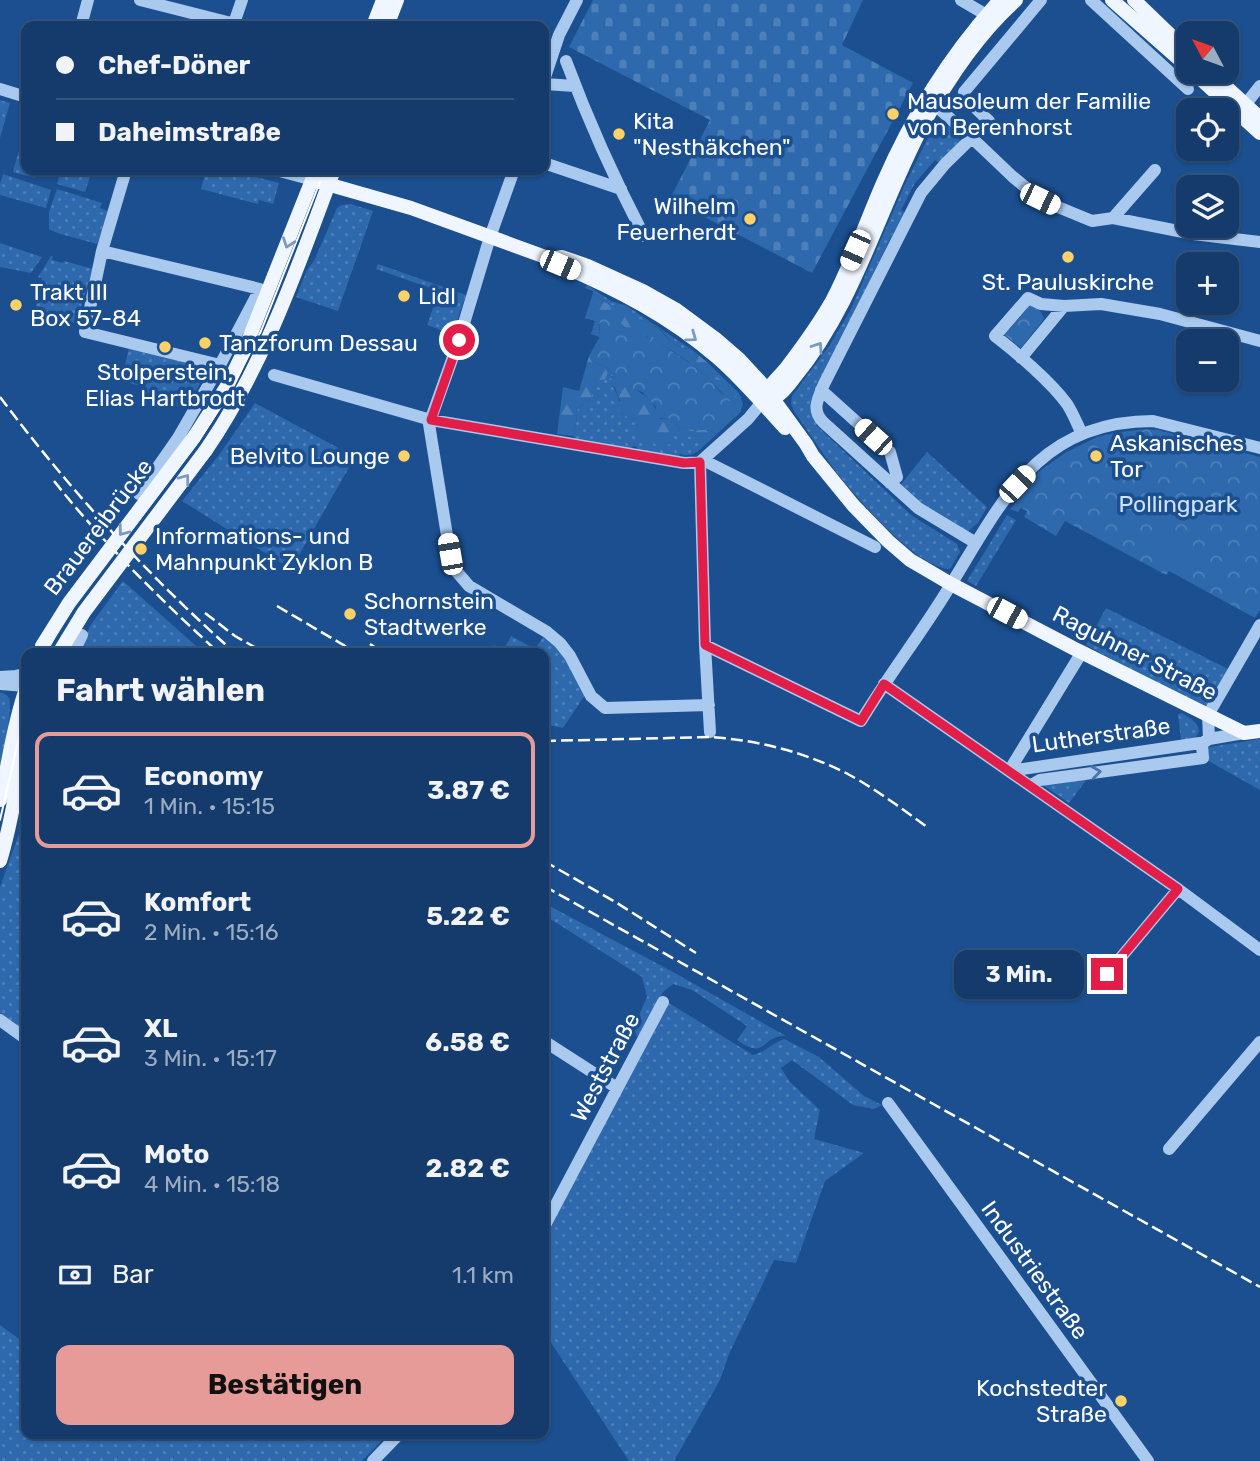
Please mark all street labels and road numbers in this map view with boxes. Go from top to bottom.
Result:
street label: Brauereibrücke [38,453,158,601]
street label: Raguhner Straße [1048,599,1222,707]
street label: Lutherstraße [1030,711,1172,759]
street label: Weststraße [564,1007,646,1127]
street label: Industriestraße [975,1195,1095,1345]

